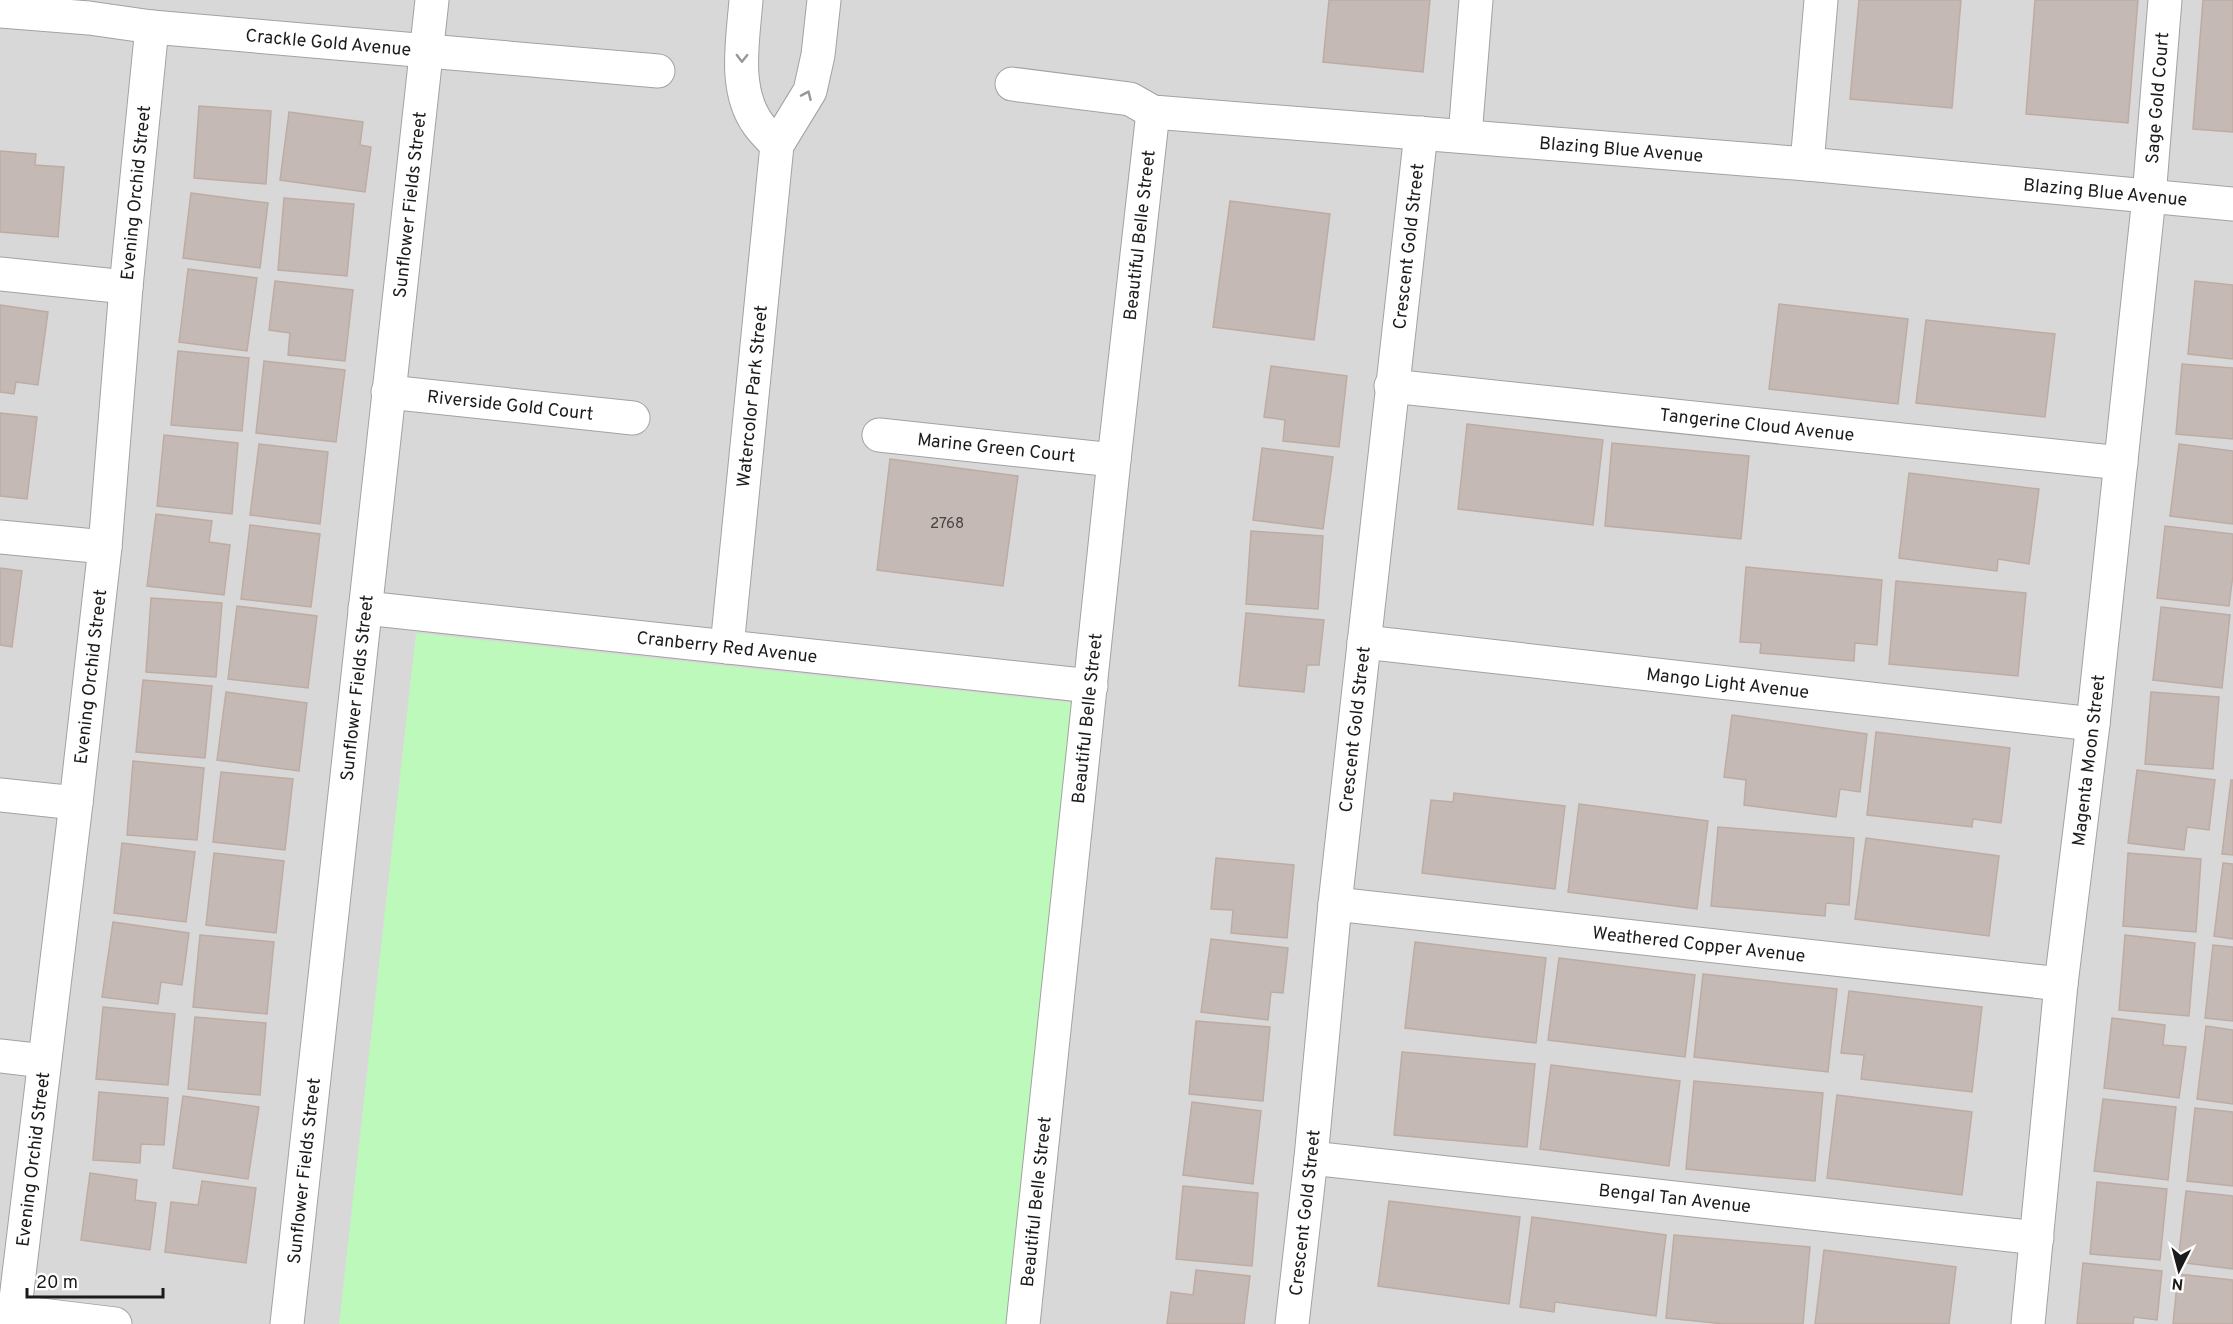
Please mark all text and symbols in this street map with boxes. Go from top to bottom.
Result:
street label: Crackle Gold Avenue [244,25,412,62]
street label: Sage Gold Court [2142,31,2175,165]
one-way arrow [736,54,748,63]
one-way arrow [800,91,812,102]
street label: Evening Orchid Street [117,104,157,282]
street label: Sunflower Fields Street [389,111,433,299]
street label: Blazing Blue Avenue [1538,133,1704,169]
street label: Beautiful Belle Street [1120,149,1162,322]
street label: Crescent Gold Street [1389,162,1431,331]
street label: Blazing Blue Avenue [2022,174,2188,213]
street label: Watercolor Park Street [733,304,774,489]
street label: Riverside Gold Court [426,386,594,427]
street label: Tangerine Cloud Avenue [1658,404,1855,448]
street label: Marine Green Court [916,429,1076,469]
house number: 2768 [930,515,964,534]
street label: Evening Orchid Street [70,588,113,765]
street label: Sunflower Fields Street [337,594,380,782]
street label: Cranberry Red Avenue [635,627,818,670]
street label: Beautiful Belle Street [1068,632,1109,805]
street label: Crescent Gold Street [1335,645,1377,814]
street label: Mango Light Avenue [1645,664,1810,705]
street label: Magenta Moon Street [2068,673,2111,848]
street label: Weathered Copper Avenue [1591,922,1806,969]
street label: Evening Orchid Street [12,1071,56,1248]
street label: Sunflower Fields Street [284,1077,327,1265]
street label: Beautiful Belle Street [1017,1115,1058,1288]
street label: Crescent Gold Street [1285,1129,1327,1297]
street label: Bengal Tan Avenue [1597,1180,1752,1219]
north arrow [2149,1240,2209,1300]
scale bar [27,1261,164,1299]
text: 20 m [36,1272,78,1295]
text: N [2171,1272,2184,1293]

